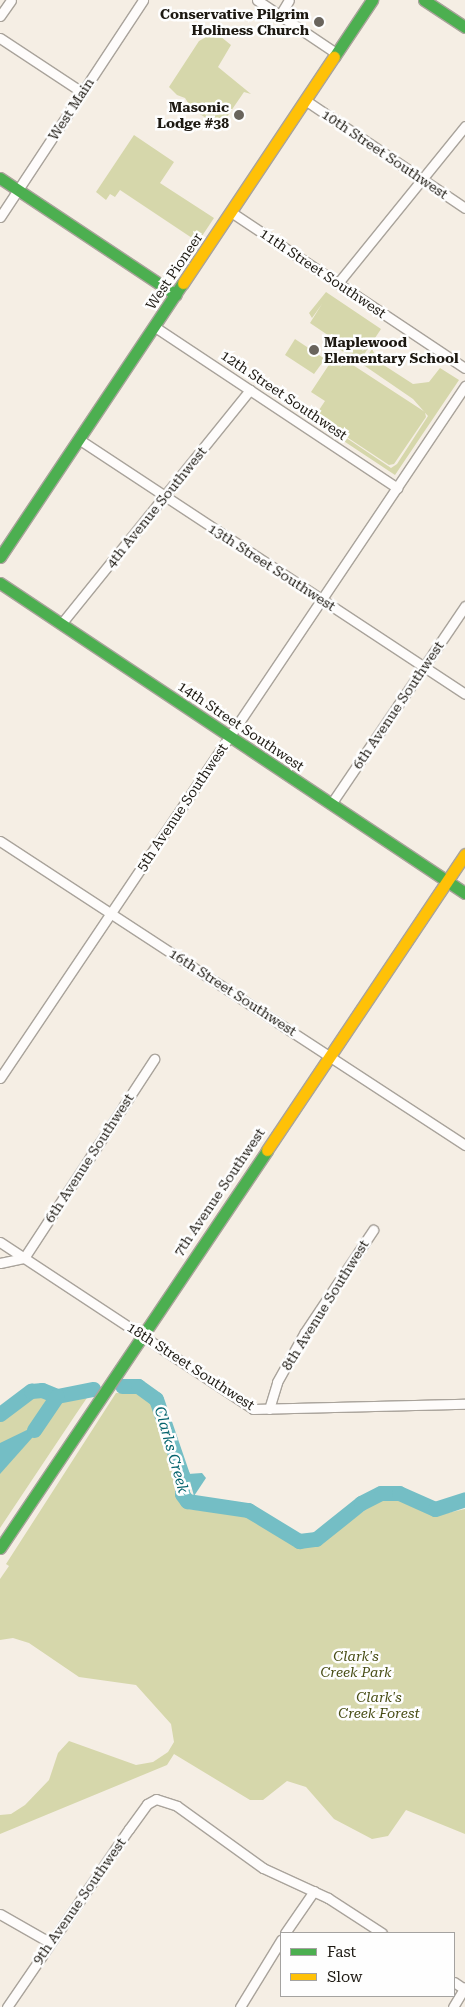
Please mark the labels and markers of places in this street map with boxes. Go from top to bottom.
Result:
place label: Conservative Pilgrim Holiness Church [160,6,309,38]
marker: Conservative Pilgrim Holiness Church [313,16,325,28]
place label: Masonic Lodge #38 [157,99,229,132]
marker: Masonic Lodge #38 [233,109,245,121]
place label: Maplewood Elementary School [324,334,459,367]
marker: Maplewood Elementary School [308,344,320,356]

